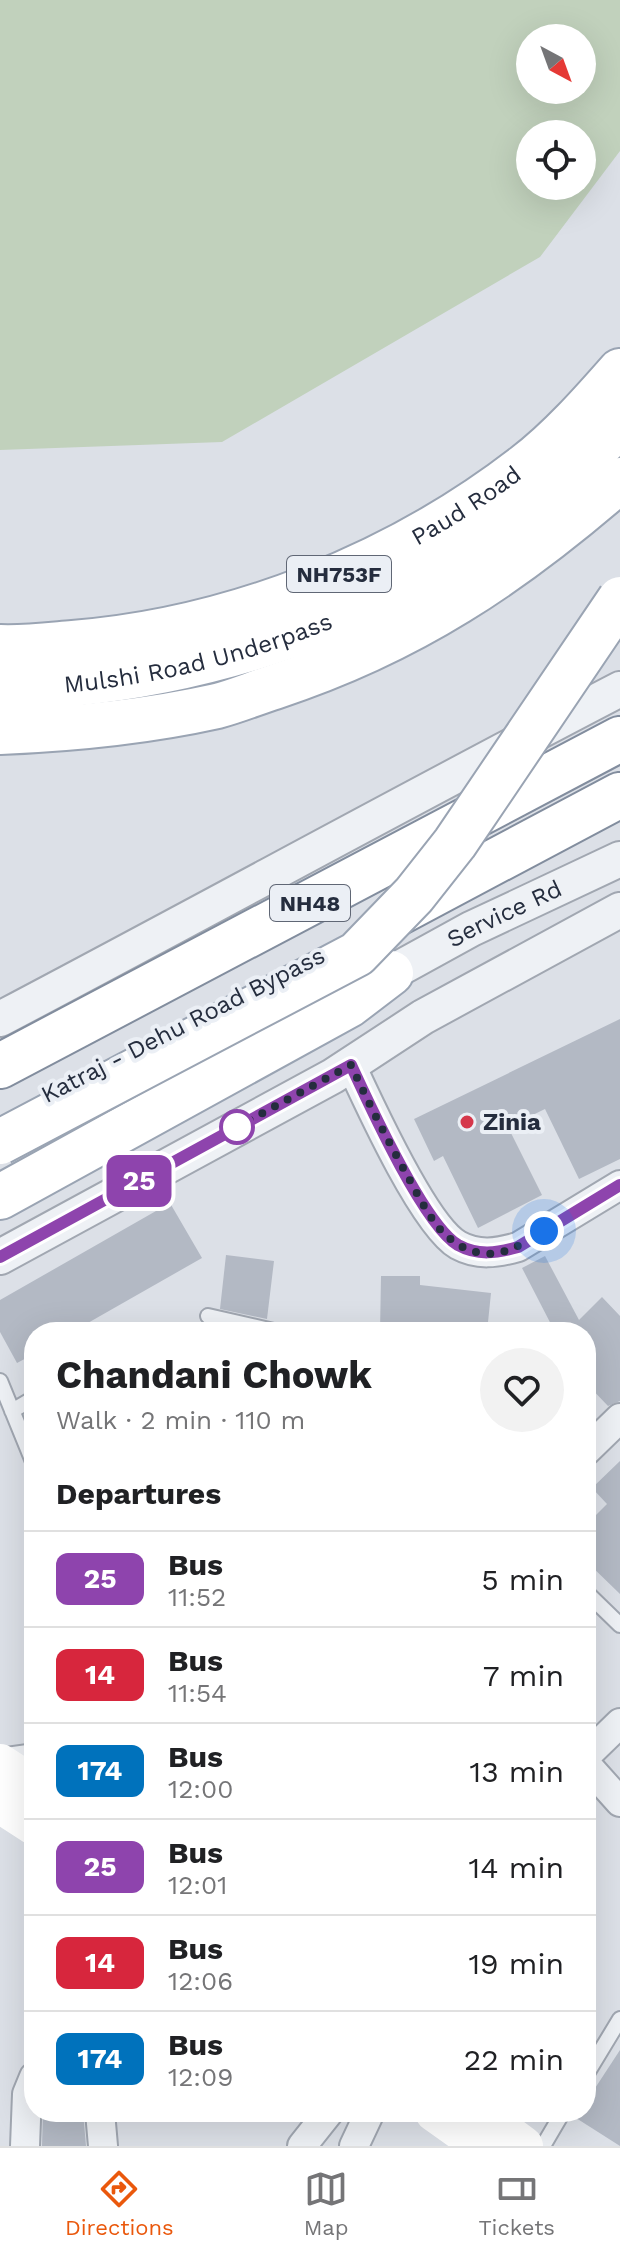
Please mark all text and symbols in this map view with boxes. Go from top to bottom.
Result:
north arrow [516,24,596,104]
map controls [516,24,596,200]
button: locate [516,120,596,200]
street label: Paud Road [406,460,526,551]
road number: NH753F [287,556,391,592]
street label: Mulshi Road Underpass [63,607,336,699]
street label: Service Rd [442,874,566,953]
road number: NH48 [270,885,350,921]
street label: Katraj - Dehu Road Bypass [37,941,329,1109]
place label: Zinia [483,1108,541,1136]
unlabelled marker [220,1110,254,1144]
marker: Zinia [458,1113,476,1131]
line badge: 25 [103,1155,175,1207]
text: 25 [122,1164,156,1197]
your location [524,1211,564,1251]
button: heart [480,1348,564,1432]
text: Chandani Chowk [56,1353,372,1397]
text: Walk · 2 min · 110 m [56,1405,305,1435]
text: Departures [56,1476,221,1511]
text: Bus [168,1547,223,1582]
text: 25 [83,1562,117,1595]
text: 5 min [481,1562,564,1597]
text: 11:52 [168,1582,226,1612]
text: Bus [168,1643,223,1678]
text: 14 [85,1658,115,1691]
text: 7 min [483,1658,564,1693]
text: 11:54 [168,1678,227,1708]
text: Bus [168,1739,223,1774]
text: 174 [78,1754,122,1787]
text: 13 min [469,1754,564,1789]
text: 12:00 [168,1774,233,1804]
text: Bus [168,1835,223,1870]
text: 25 [83,1850,117,1883]
text: 14 min [469,1850,564,1885]
text: 12:01 [168,1870,227,1900]
text: Bus [168,1931,223,1966]
text: 14 [85,1946,115,1979]
text: 19 min [468,1946,564,1981]
text: 12:06 [168,1966,233,1996]
text: Bus [168,2027,223,2062]
text: 174 [78,2042,122,2075]
text: 22 min [464,2042,564,2077]
text: 12:09 [168,2062,233,2092]
tab: Directions [65,2167,174,2240]
tab: Map [304,2167,349,2240]
tab: Tickets [479,2167,555,2240]

